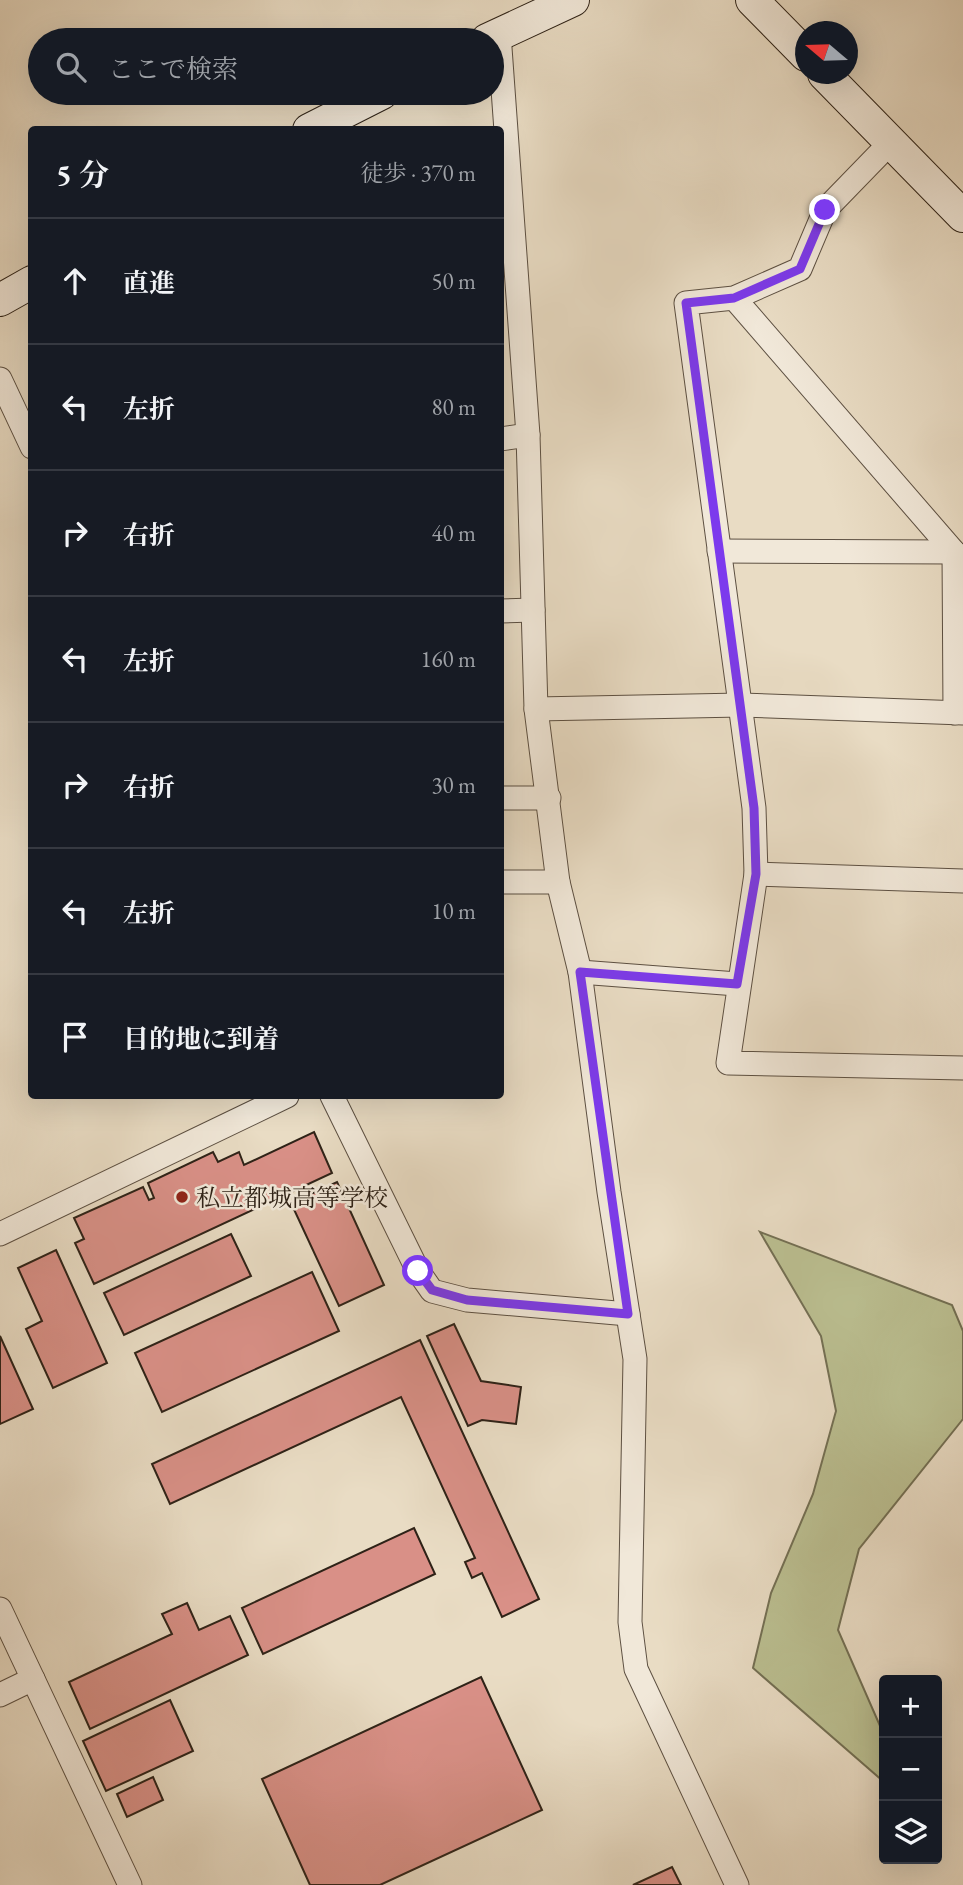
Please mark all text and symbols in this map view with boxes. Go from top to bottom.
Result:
north arrow [795,21,858,84]
search box [28,28,504,105]
icon: search [52,48,90,86]
text: ここで検索 [108,52,238,86]
text: 5 分 [56,155,109,194]
text: 徒歩 · 370 m [361,158,476,188]
route end [809,194,840,225]
icon: ahead [56,262,94,300]
text: 直進 [123,266,175,300]
text: 50 m [431,266,476,296]
icon: left [56,388,94,426]
text: 左折 [123,392,175,426]
text: 80 m [431,392,476,422]
icon: right [56,514,94,552]
text: 右折 [123,518,175,552]
text: 40 m [431,518,476,548]
icon: left [56,640,94,678]
text: 左折 [123,644,175,678]
text: 160 m [420,644,476,674]
icon: right [56,766,94,804]
text: 右折 [123,770,175,804]
text: 30 m [431,770,476,800]
icon: left [56,892,94,930]
text: 左折 [123,896,175,930]
text: 10 m [431,896,476,926]
icon: arrive [56,1018,94,1056]
text: 目的地に到着 [123,1022,279,1056]
place label: 私立都城高等学校 [196,1182,388,1213]
marker: 私立都城高等学校 [174,1189,190,1205]
route start [402,1255,433,1286]
map controls [879,1675,942,1864]
button: + [879,1675,942,1738]
button: − [879,1738,942,1801]
button: layers [879,1801,942,1864]

